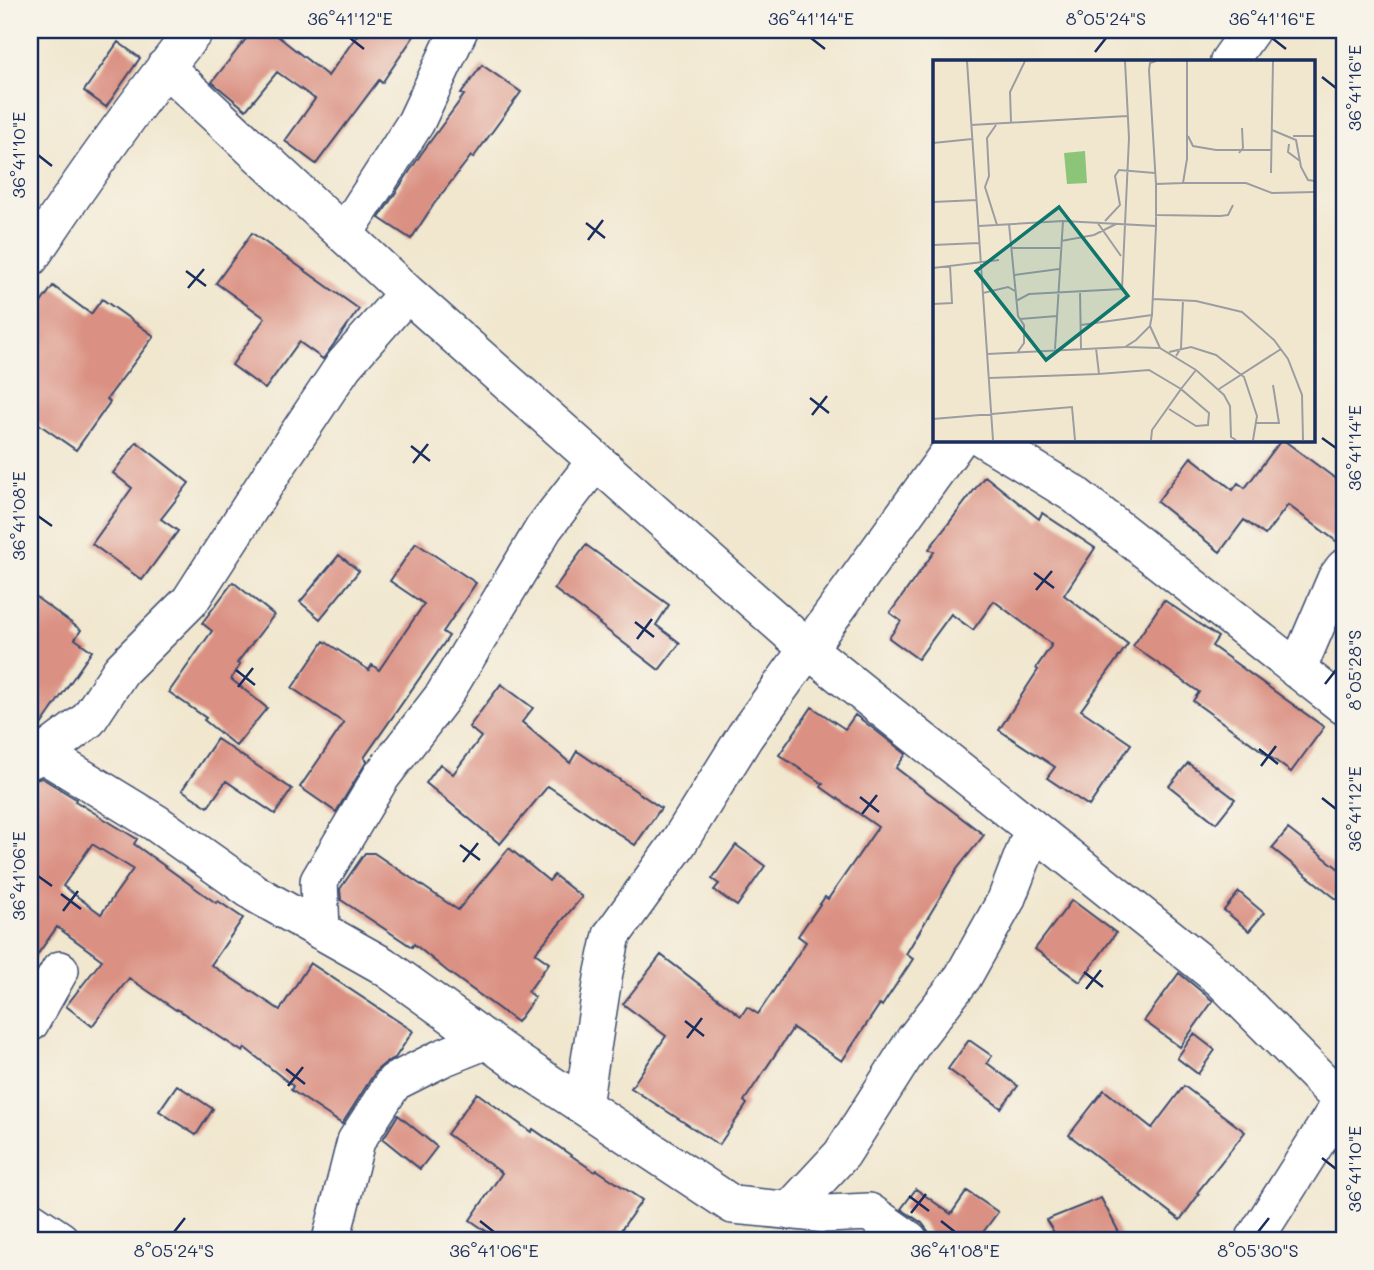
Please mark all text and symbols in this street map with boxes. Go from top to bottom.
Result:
text: 36°41'12"E [307,6,393,30]
text: 36°41'14"E [768,6,854,30]
text: 8°05'24"S [1066,6,1146,30]
text: 36°41'16"E [1229,6,1315,30]
text: 36°41'16"E [1342,45,1366,131]
inset map [933,60,1314,441]
text: 36°41'10"E [6,112,30,198]
text: 36°41'14"E [1342,405,1366,491]
text: 36°41'08"E [6,471,30,561]
text: 8°05'28"S [1342,630,1366,710]
text: 36°41'12"E [1342,766,1366,852]
text: 36°41'06"E [6,831,30,921]
text: 36°41'10"E [1342,1126,1366,1212]
text: 8°05'24"S [134,1238,214,1262]
text: 36°41'06"E [449,1238,539,1262]
text: 36°41'08"E [910,1238,1000,1262]
text: 8°05'30"S [1217,1238,1299,1262]

